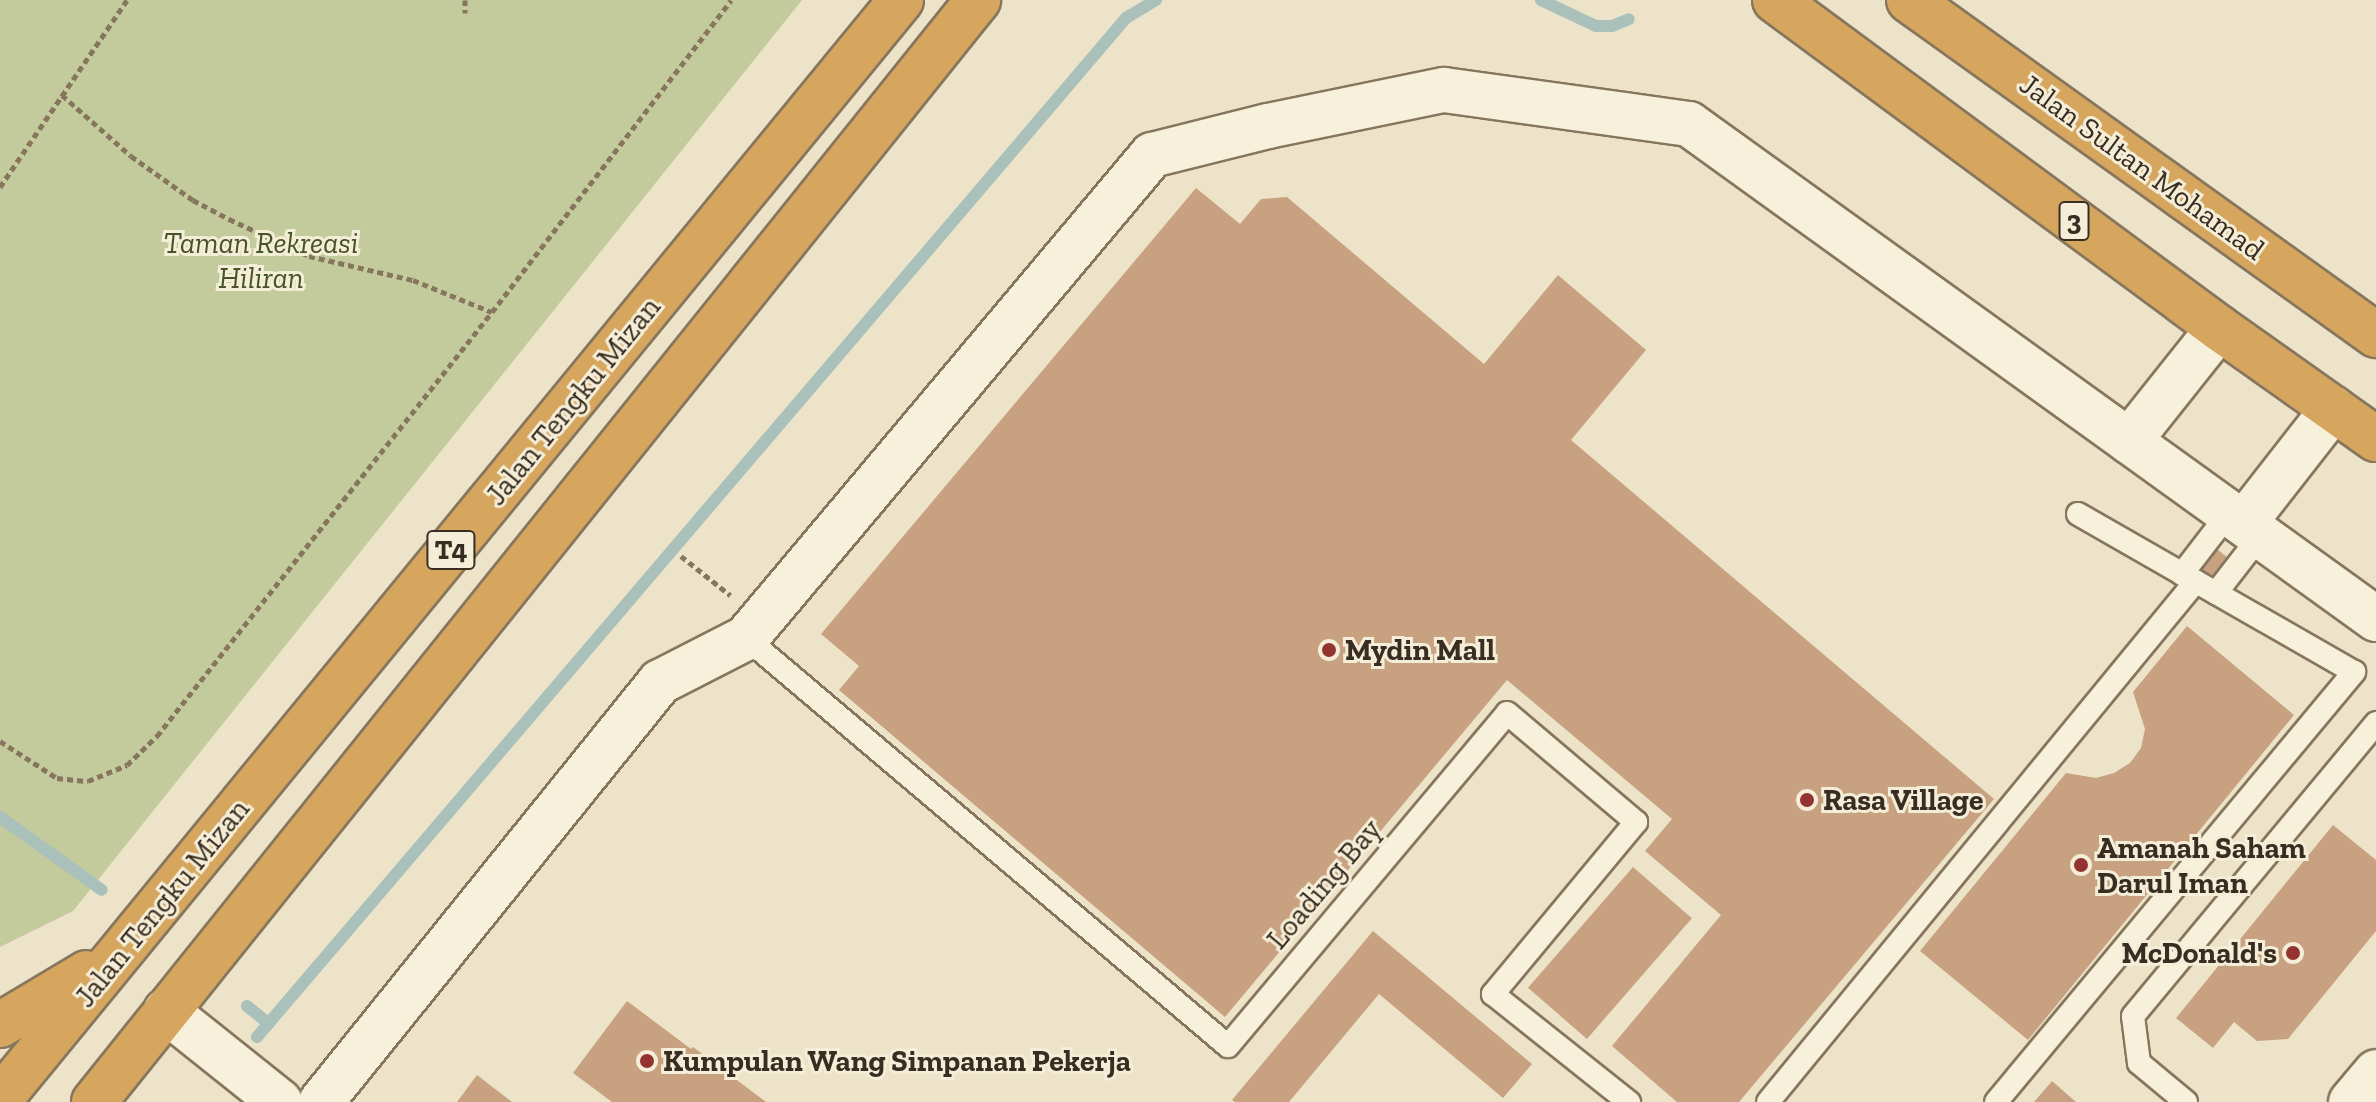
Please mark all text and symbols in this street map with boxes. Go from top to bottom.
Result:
street label: Jalan Sultan Mohamad [2013,66,2271,268]
road number: 3 [2058,197,2090,245]
park label: Taman Rekreasi Hiliran [163,225,359,296]
street label: Jalan Tengku Mizan [478,289,668,513]
road number: T4 [425,526,477,574]
place label: Mydin Mall [1345,632,1495,668]
marker: Mydin Mall [1320,641,1338,659]
place label: Rasa Village [1823,782,1984,818]
street label: Jalan Tengku Mizan [67,791,257,1015]
marker: Rasa Village [1798,791,1816,809]
street label: Loading Bay [1259,812,1389,956]
place label: Amanah Saham Darul Iman [2097,830,2306,900]
marker: Amanah Saham Darul Iman [2072,856,2090,874]
place label: McDonald's [2122,935,2277,971]
marker: McDonald's [2284,944,2302,962]
place label: Kumpulan Wang Simpanan Pekerja [663,1043,1132,1079]
marker: Kumpulan Wang Simpanan Pekerja [638,1052,656,1070]

